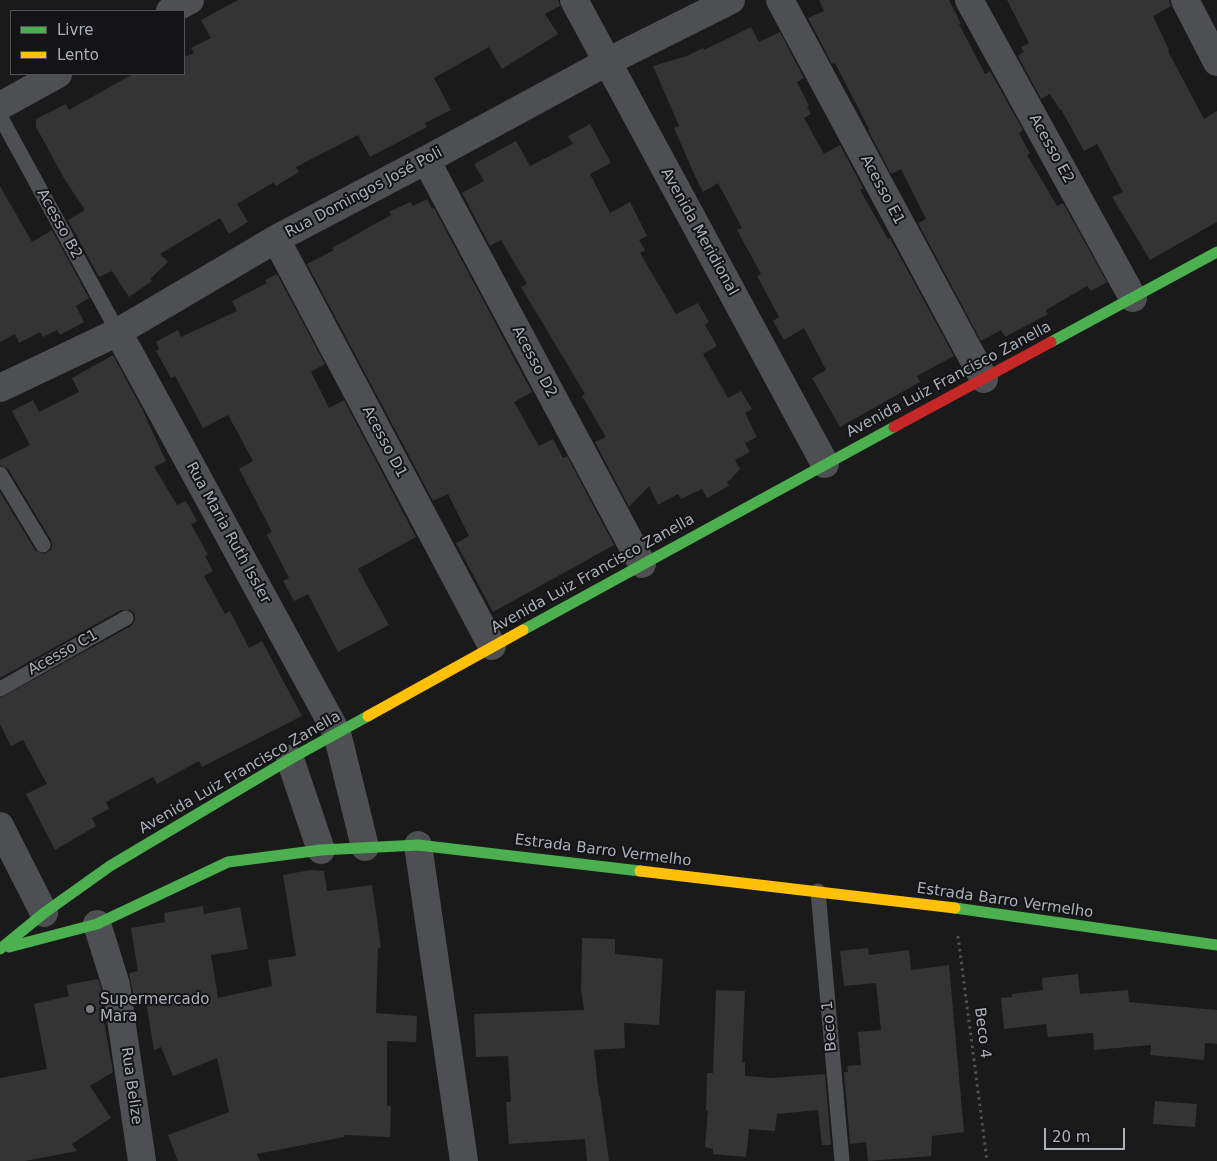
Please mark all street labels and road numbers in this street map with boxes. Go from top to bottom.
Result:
street label: Acesso E2 [1025,111,1077,187]
street label: Rua Domingos José Poli [283,144,445,242]
street label: Acesso E1 [856,152,908,228]
street label: Avenida Meridional [656,165,742,299]
street label: Acesso B2 [32,186,86,262]
street label: Avenida Luiz Francisco Zanella [843,318,1055,442]
street label: Acesso D2 [508,323,560,401]
street label: Acesso D1 [358,403,410,481]
street label: Rua Maria Ruth Issler [182,459,274,607]
street label: Avenida Luiz Francisco Zanella [488,510,698,638]
street label: Acesso C1 [25,626,101,680]
street label: Avenida Luiz Francisco Zanella [136,708,344,838]
street label: Estrada Barro Vermelho [514,831,692,871]
street label: Estrada Barro Vermelho [916,880,1094,922]
street label: Beco 1 [819,1000,841,1052]
street label: Beco 4 [970,1006,994,1060]
street label: Rua Belize [117,1046,145,1126]

